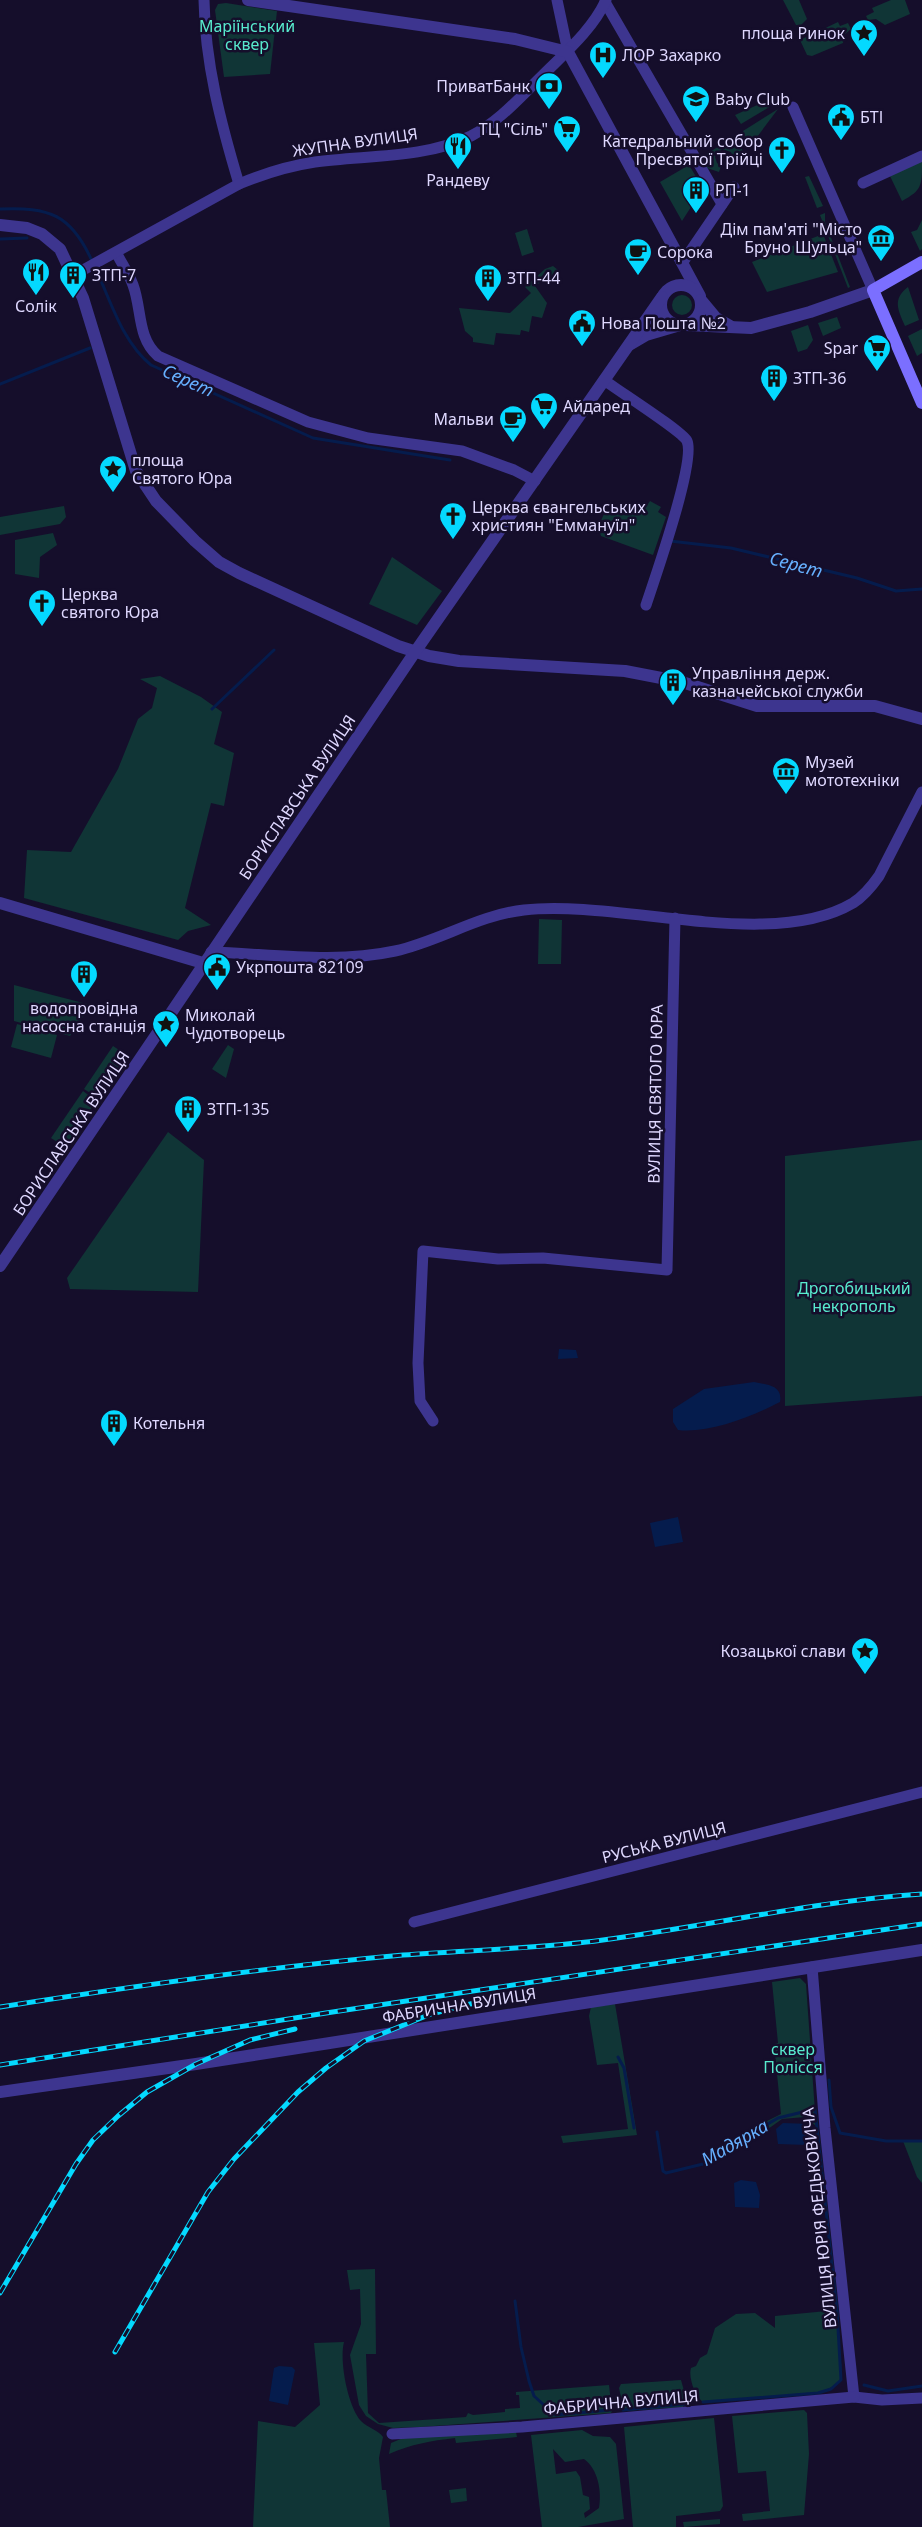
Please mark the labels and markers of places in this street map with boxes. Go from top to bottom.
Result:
place icon: площа Ринок [849,18,879,57]
place label: площа Ринок [742,22,845,44]
hospital icon: ЛОР Захарко [588,40,618,79]
place label: ЛОР Захарко [622,44,721,66]
bank icon: ПриватБанк [534,71,564,110]
place label: ПриватБанк [436,75,530,97]
school or university icon: Baby Club [681,84,711,123]
place label: Baby Club [715,88,790,110]
public building icon: БТІ [826,102,856,141]
place label: БТІ [860,106,883,128]
supermarket icon: ТЦ "Сіль" [552,114,582,153]
place label: ТЦ "Сіль" [479,118,548,140]
place label: Катедральний собор Пресвятої Трійці [602,130,763,170]
restaurant icon: Рандеву [443,131,473,170]
church icon: Катедральний собор Пресвятої Трійці [767,135,797,174]
place label: Рандеву [426,169,491,191]
building icon: РП-1 [681,175,711,214]
place label: РП-1 [715,179,751,201]
place label: Дім пам'яті "Місто Бруно Шульца" [720,218,862,258]
museum icon: Дім пам'яті "Місто Бруно Шульца" [866,223,896,262]
cafe icon: Сорока [623,237,653,276]
place label: Сорока [657,241,713,263]
restaurant icon: Солік [21,257,51,296]
building icon: ЗТП-7 [58,260,88,299]
building icon: ЗТП-44 [473,263,503,302]
place label: ЗТП-7 [92,264,136,286]
place label: ЗТП-44 [507,267,560,289]
place label: Солік [15,295,57,317]
public building icon: Нова Пошта №2 [567,308,597,347]
place label: Нова Пошта №2 [601,312,726,334]
supermarket icon: Spar [862,333,892,372]
place label: Spar [824,337,858,359]
building icon: ЗТП-36 [759,363,789,402]
place label: ЗТП-36 [793,367,846,389]
supermarket icon: Айдаред [529,391,559,430]
place label: Айдаред [563,395,630,417]
cafe icon: Мальви [498,404,528,443]
place label: Мальви [434,408,494,430]
place label: площа Святого Юра [132,449,232,489]
place icon: площа Святого Юра [98,454,128,493]
place label: Церква євангельських християн "Еммануїл" [472,496,646,536]
church icon: Церква євангельських християн "Еммануїл" [438,501,468,540]
place label: Церква святого Юра [61,583,159,623]
church icon: Церква святого Юра [27,588,57,627]
place label: Управління держ. казначейської служби [692,662,863,702]
building icon: Управління держ. казначейської служби [658,667,688,706]
place label: Музей мототехніки [805,751,900,791]
museum icon: Музей мототехніки [771,756,801,795]
public building icon: Укрпошта 82109 [202,952,232,991]
place label: Укрпошта 82109 [236,956,364,978]
building icon: водопровідна насосна станція [69,959,99,998]
place label: водопровідна насосна станція [22,997,146,1037]
place label: Миколай Чудотворець [185,1004,285,1044]
place icon: Миколай Чудотворець [151,1009,181,1048]
building icon: ЗТП-135 [173,1094,203,1133]
place label: ЗТП-135 [207,1098,269,1120]
building icon: Котельня [99,1408,129,1447]
place label: Котельня [133,1412,205,1434]
place icon: Козацької слави [850,1636,880,1675]
place label: Козацької слави [720,1640,846,1662]

